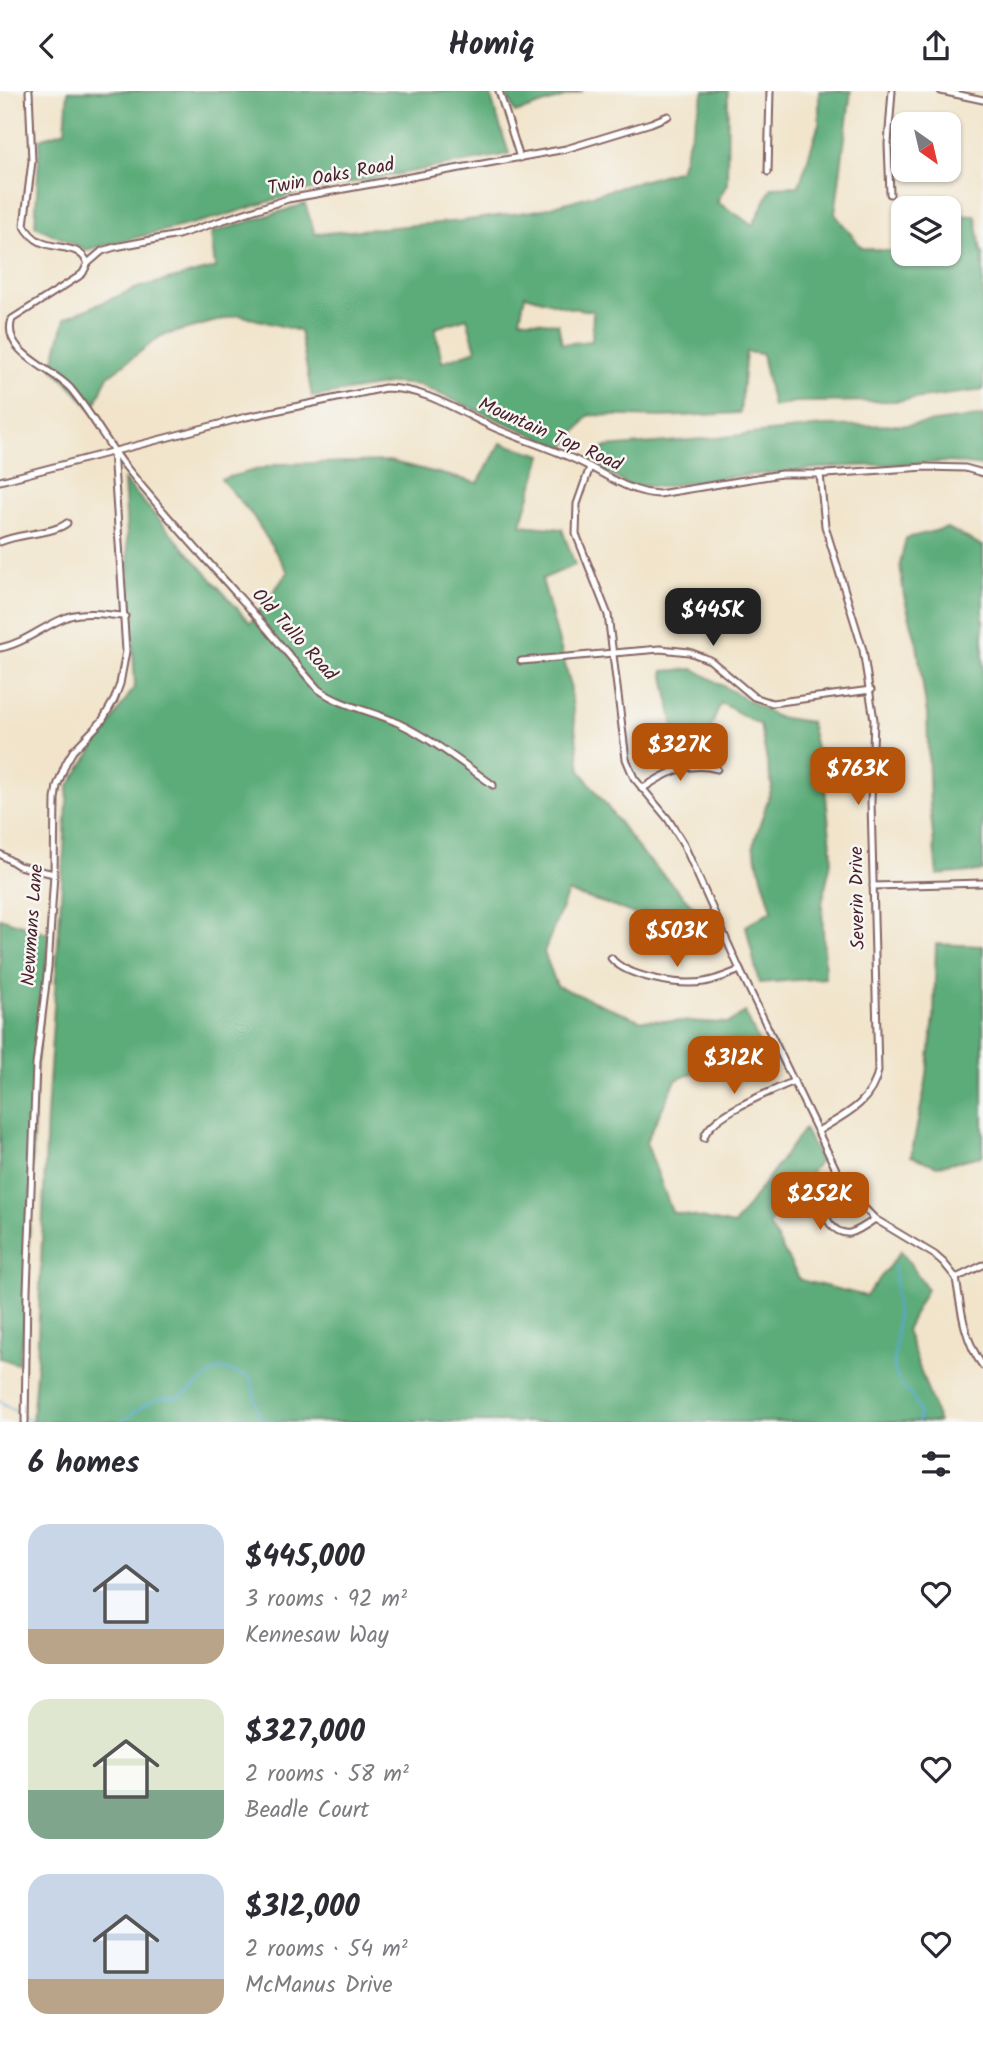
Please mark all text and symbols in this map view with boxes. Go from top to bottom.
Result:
text: Homiq [448,20,535,71]
icon: back [28,27,66,65]
icon: share [917,27,955,65]
north arrow [891,112,961,182]
map controls [891,112,961,266]
street label: Twin Oaks Road [265,150,397,204]
button: layers [891,196,961,266]
street label: Mountain Top Road [473,390,627,480]
street label: Old Tullo Road [244,582,344,689]
pin: $445K [664,589,762,648]
text: $445K [681,593,745,629]
pin: $327K [631,723,729,783]
text: $327K [648,728,712,764]
pin: $763K [809,747,907,807]
text: $763K [826,752,890,788]
street label: Severin Drive [842,846,874,950]
street label: Newmans Lane [14,863,52,987]
pin: $503K [628,909,726,969]
text: $503K [645,914,709,950]
pin: $312K [685,1037,783,1096]
text: $312K [704,1041,764,1077]
pin: $252K [771,1173,869,1232]
text: $252K [787,1177,853,1213]
text: 6 homes [28,1440,140,1488]
icon: filters [917,1445,955,1483]
text: $445,000 [245,1534,365,1582]
icon: home [84,1552,168,1636]
icon: heart [917,1575,955,1613]
text: 3 rooms · 92 m² [245,1582,407,1618]
text: Kennesaw Way [245,1618,389,1654]
text: $327,000 [245,1709,365,1757]
icon: home [84,1727,168,1811]
icon: heart [917,1750,955,1788]
text: 2 rooms · 58 m² [245,1757,409,1793]
text: Beadle Court [245,1793,369,1829]
text: $312,000 [245,1884,360,1932]
icon: home [84,1902,168,1986]
icon: heart [917,1925,955,1963]
text: 2 rooms · 54 m² [245,1932,408,1968]
text: McManus Drive [245,1968,393,2004]

